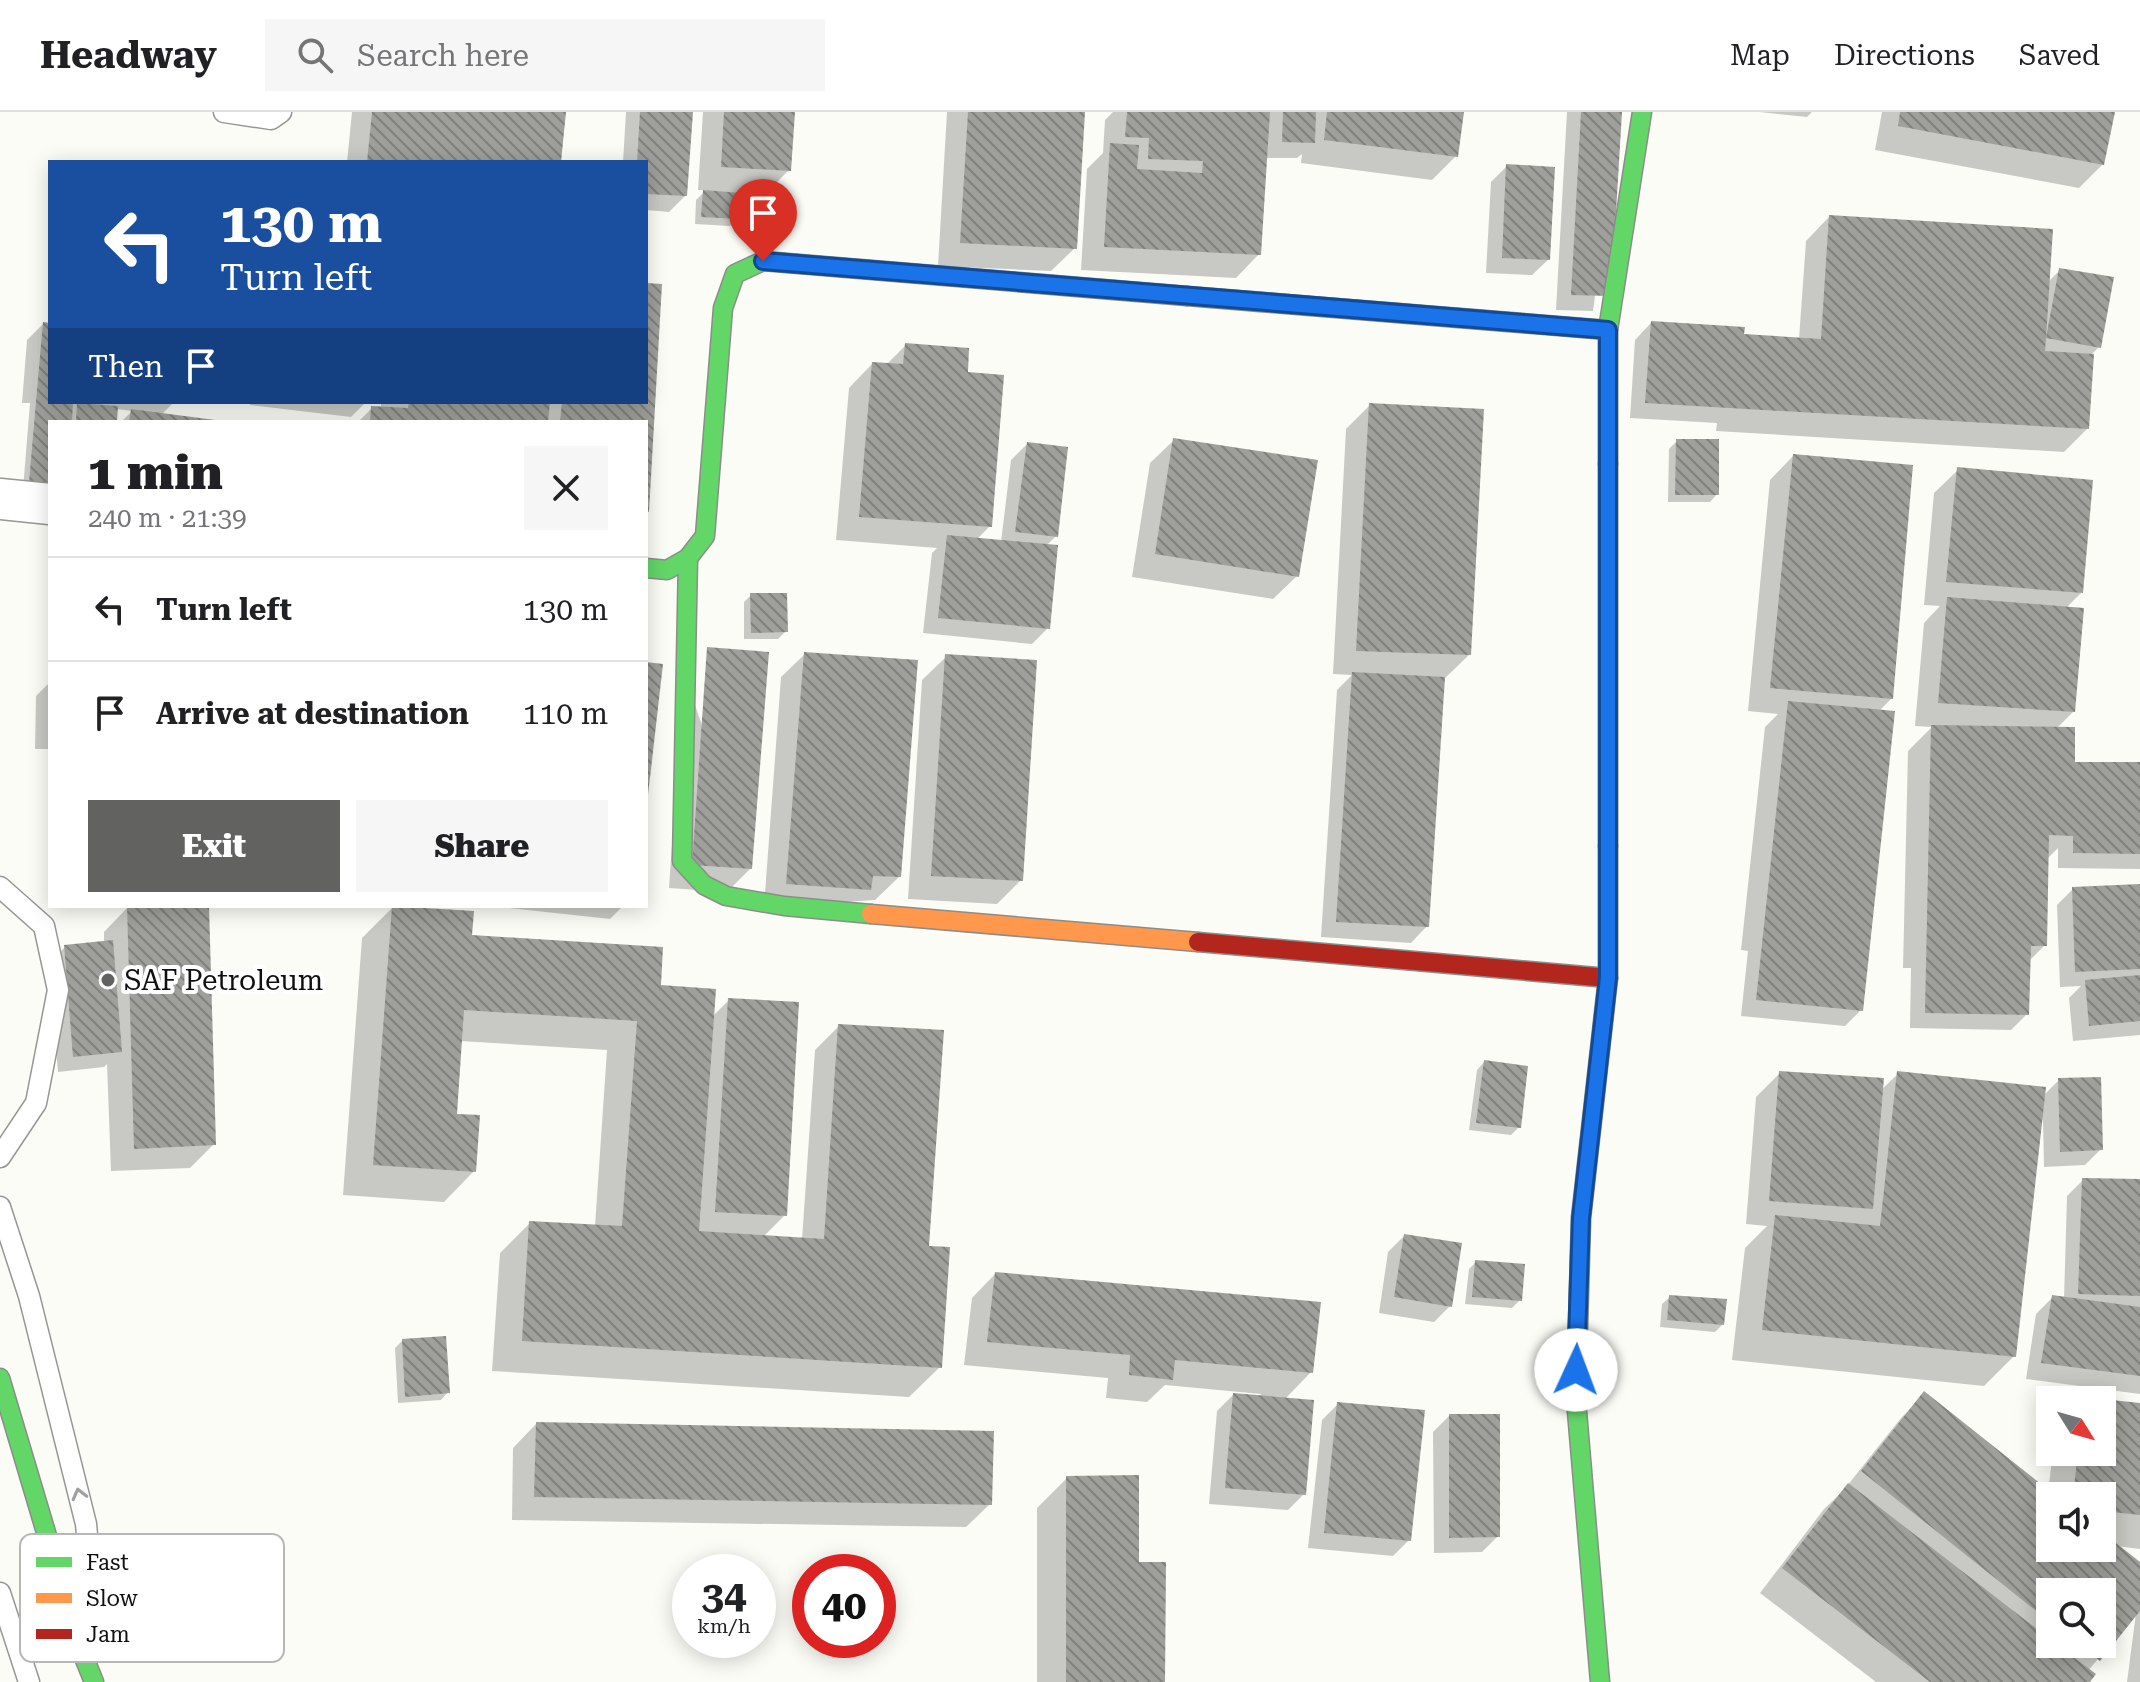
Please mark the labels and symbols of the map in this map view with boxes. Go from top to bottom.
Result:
pin [729,179,797,261]
place label: SAF Petroleum [124,964,323,997]
marker: SAF Petroleum [99,971,117,989]
position arrow [1534,1328,1618,1412]
north arrow [2036,1386,2116,1466]
one-way arrow [71,1487,88,1501]
legend [20,1534,284,1662]
text: Fast [86,1550,129,1575]
speed limit sign: 40 [792,1554,896,1658]
text: Slow [86,1586,139,1611]
text: Jam [86,1622,130,1647]

